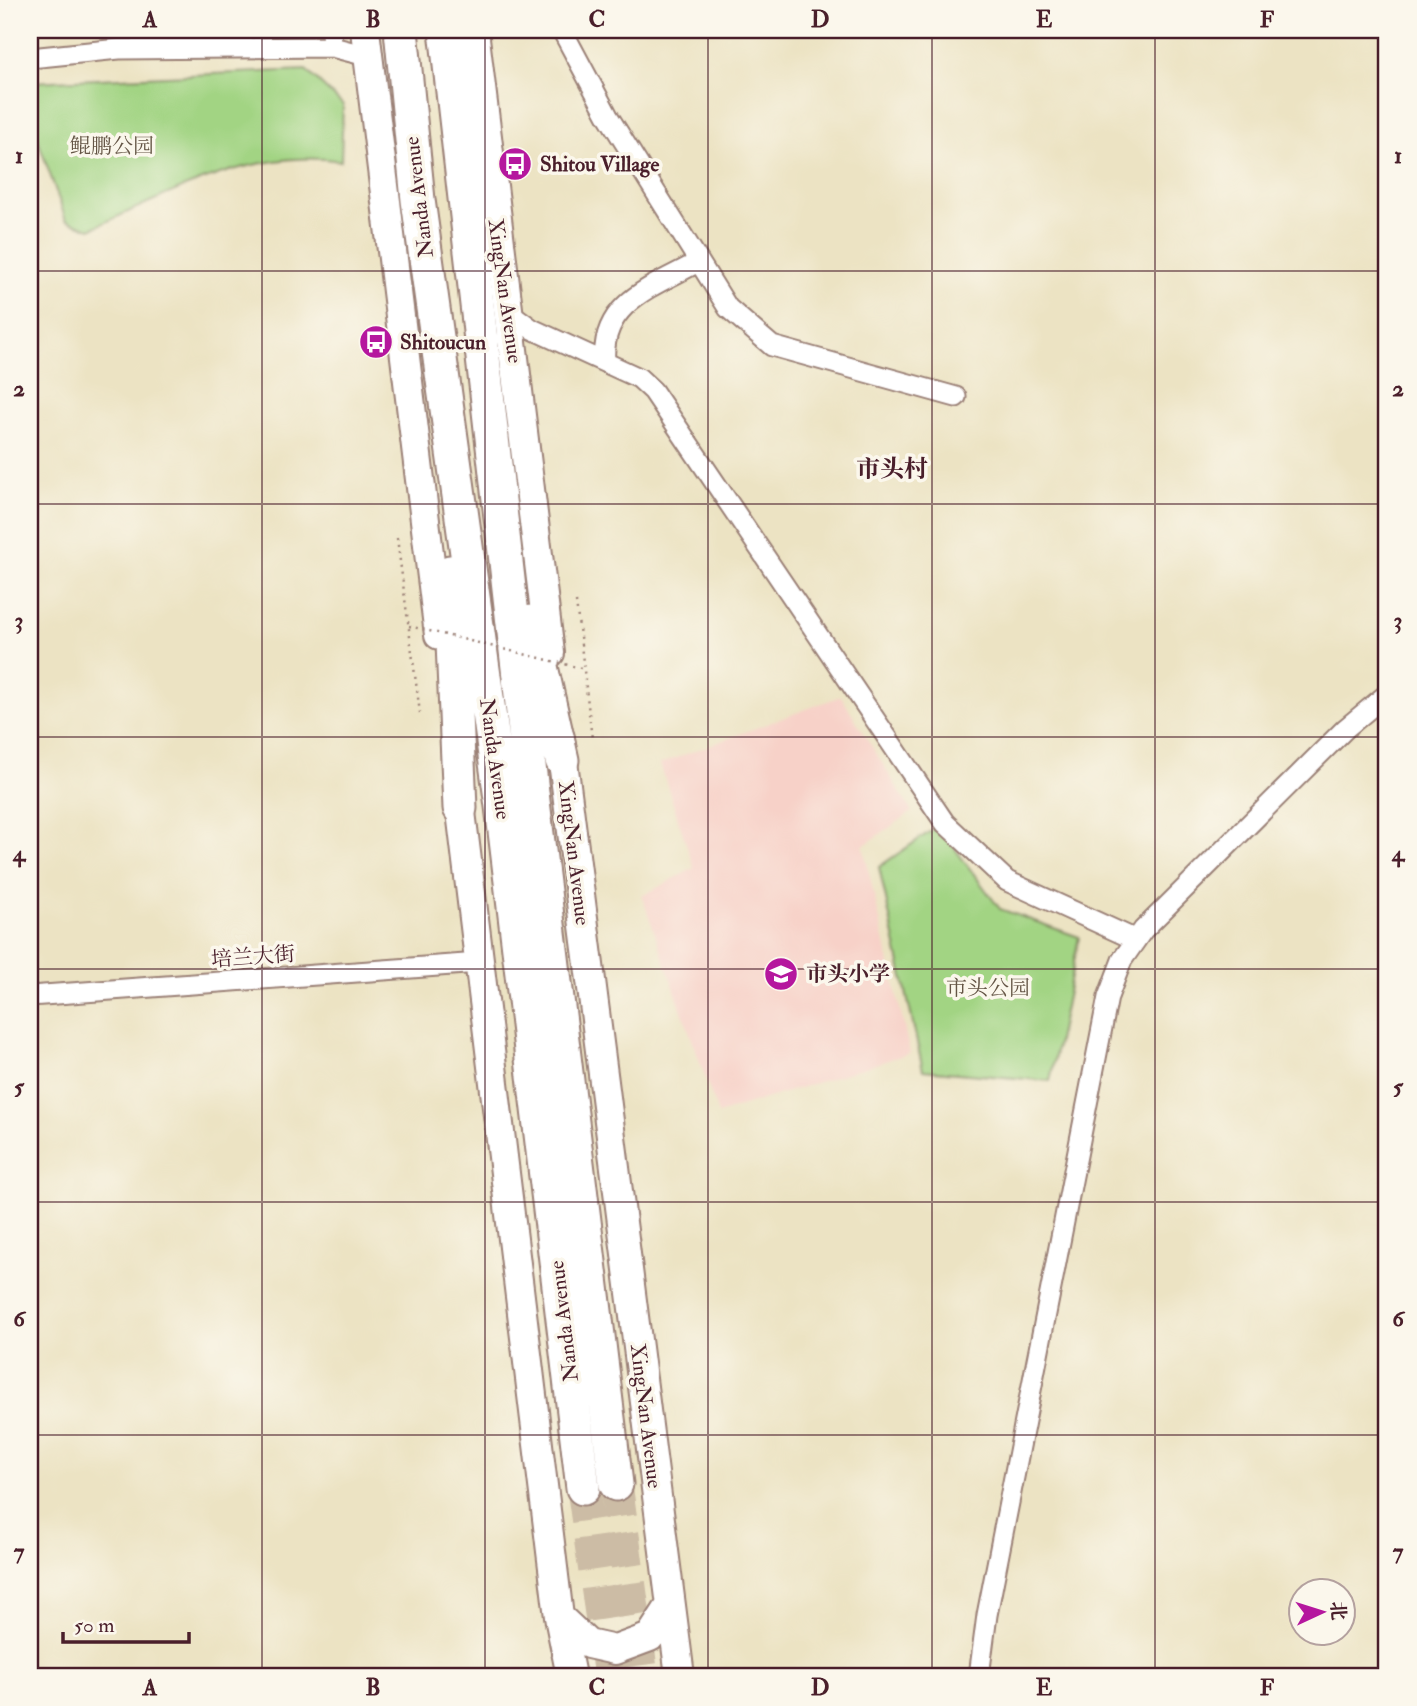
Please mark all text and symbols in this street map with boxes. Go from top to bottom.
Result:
text: A [142,5,158,34]
text: B [365,5,381,34]
text: C [589,5,605,34]
text: D [811,5,829,34]
text: E [1036,5,1053,34]
text: F [1260,5,1275,34]
park label: 鲲鹏公园 [70,133,154,160]
street label: Nanda Avenue [398,135,440,259]
text: 1 [15,141,23,170]
text: 1 [1394,141,1402,170]
bus stop icon: Shitou Village [496,145,534,183]
place label: Shitou Village [540,151,659,178]
street label: XingNan Avenue [481,217,529,365]
bus stop icon: Shitoucun [357,323,395,361]
place label: Shitoucun [400,329,486,356]
text: 2 [13,374,25,403]
text: 2 [1392,374,1404,403]
district label: 市头村 [856,454,928,485]
text: 3 [15,606,23,635]
text: 3 [1394,606,1402,635]
street label: Nanda Avenue [473,697,517,821]
street label: XingNan Avenue [552,779,596,927]
text: 4 [12,839,27,868]
text: 4 [1391,839,1406,868]
street label: 培兰大街 [210,941,296,973]
school or university icon: 市头小学 [762,955,800,993]
place label: 市头小学 [806,961,890,988]
park label: 市头公园 [946,975,1030,1002]
text: 5 [14,1072,25,1101]
text: 5 [1393,1072,1404,1101]
street label: Nanda Avenue [543,1259,585,1383]
text: 6 [13,1304,27,1333]
text: 6 [1392,1304,1406,1333]
street label: XingNan Avenue [624,1342,668,1490]
text: 7 [14,1537,25,1566]
text: 7 [1393,1537,1404,1566]
north arrow [1288,1576,1358,1646]
scale bar [63,1601,189,1645]
text: 北 [1325,1601,1351,1621]
text: 50 m [74,1612,115,1639]
text: A [142,1673,158,1702]
text: B [365,1673,381,1702]
text: C [589,1673,605,1702]
text: D [811,1673,829,1702]
text: E [1036,1673,1053,1702]
text: F [1260,1673,1275,1702]

